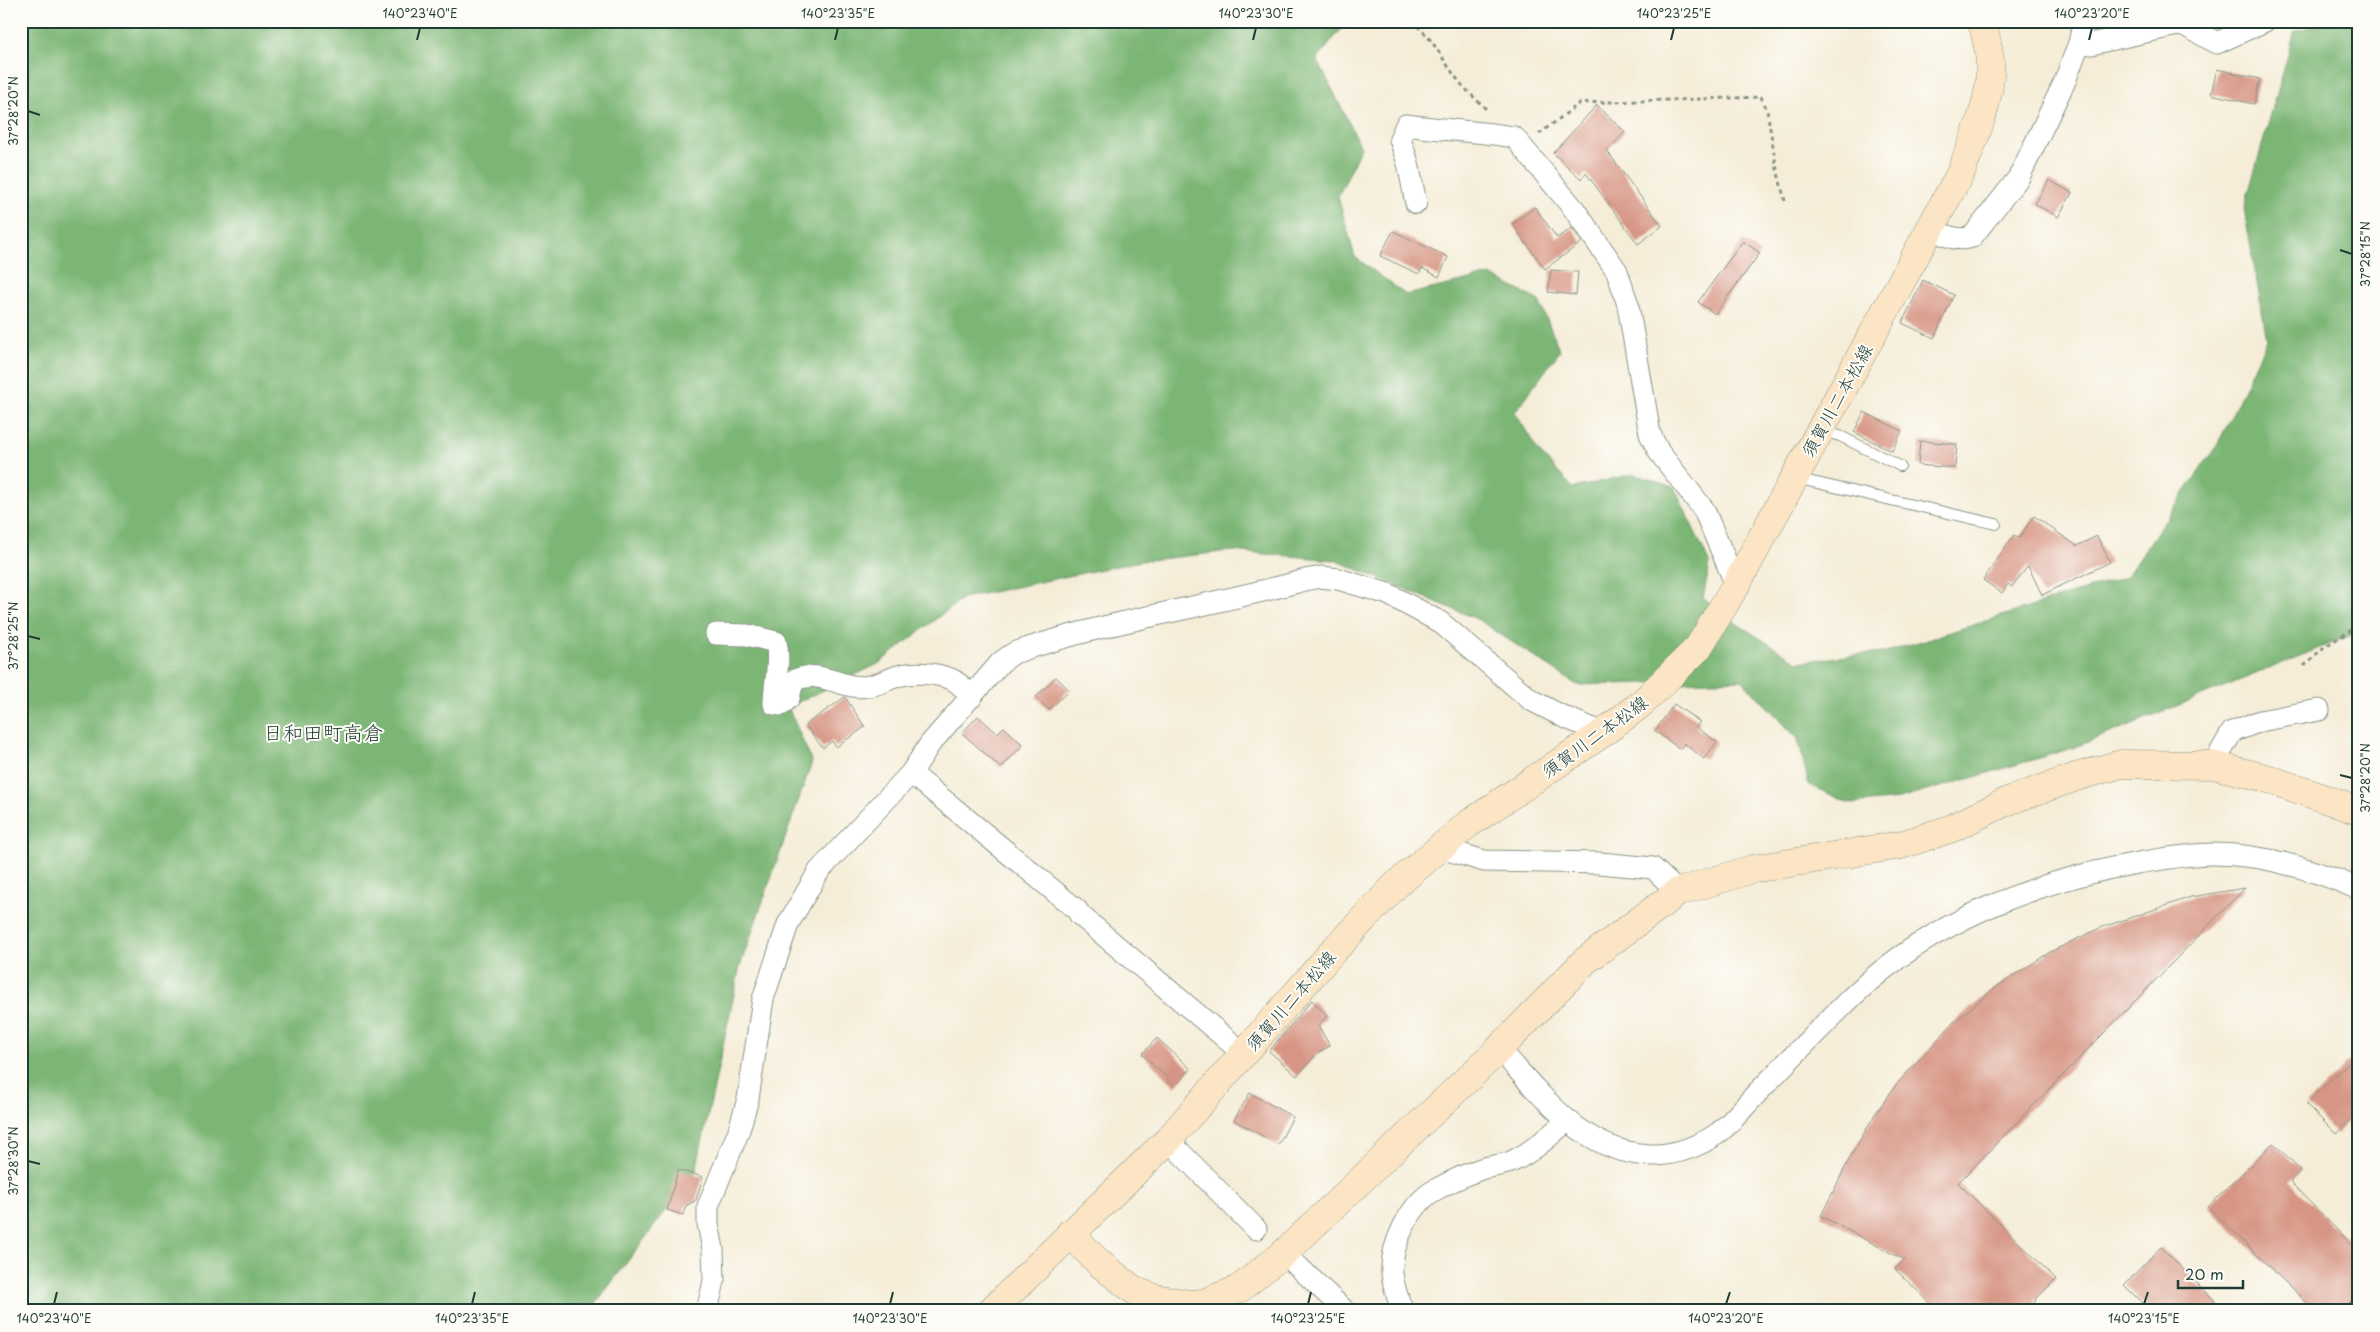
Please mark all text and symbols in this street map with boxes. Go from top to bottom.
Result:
text: 140°23'40"E [382,4,458,22]
text: 140°23'35"E [801,4,875,22]
text: 140°23'30"E [1218,4,1294,22]
text: 140°23'25"E [1637,4,1711,22]
text: 140°23'20"E [2054,4,2130,22]
text: 37°28'20"N [4,76,22,146]
text: 37°28'15"N [2356,221,2374,287]
street label: 須賀川二本松線 [1794,338,1878,462]
text: 37°28'25"N [4,602,22,670]
street label: 須賀川二本松線 [1535,688,1653,784]
district label: 日和田町高倉 [263,717,383,747]
text: 37°28'20"N [2356,743,2374,813]
street label: 須賀川二本松線 [1238,944,1342,1056]
text: 37°28'30"N [4,1126,22,1196]
scale bar [2178,1257,2242,1289]
text: 20 m [2185,1262,2224,1285]
text: 140°23'40"E [16,1309,92,1327]
text: 140°23'35"E [435,1309,509,1327]
text: 140°23'30"E [852,1309,928,1327]
text: 140°23'25"E [1271,1309,1345,1327]
text: 140°23'20"E [1688,1309,1764,1327]
text: 140°23'15"E [2108,1309,2180,1327]

